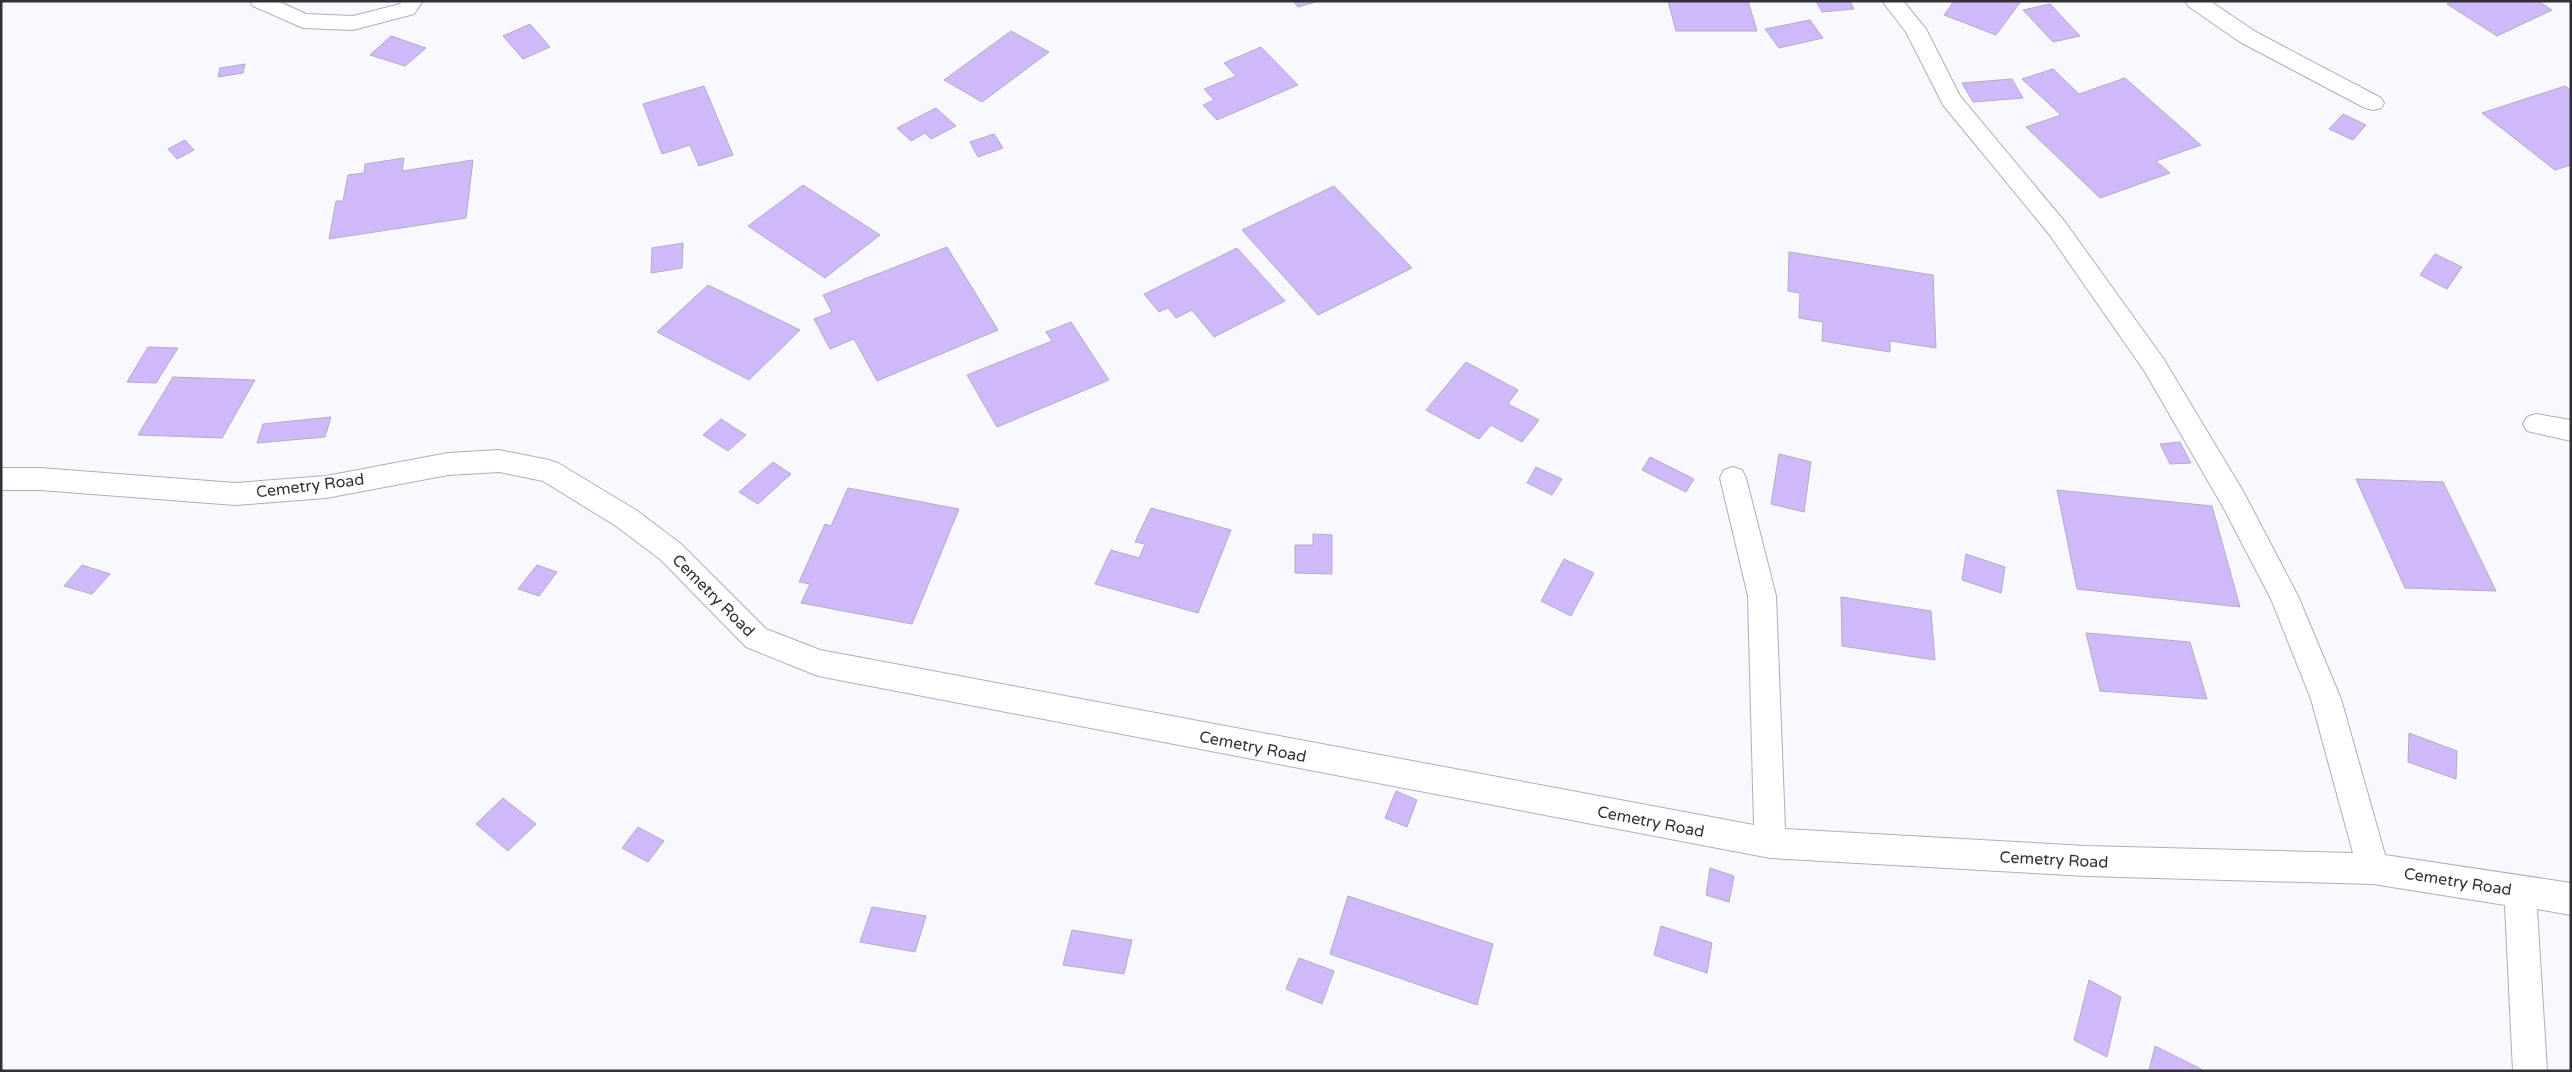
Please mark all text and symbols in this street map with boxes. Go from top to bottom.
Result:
street label: Cemetry Road [255,469,365,503]
street label: Cemetry Road [668,550,759,641]
street label: Cemetry Road [1197,727,1308,767]
street label: Cemetry Road [1595,802,1706,842]
street label: Cemetry Road [1999,847,2109,873]
street label: Cemetry Road [2403,864,2513,900]

